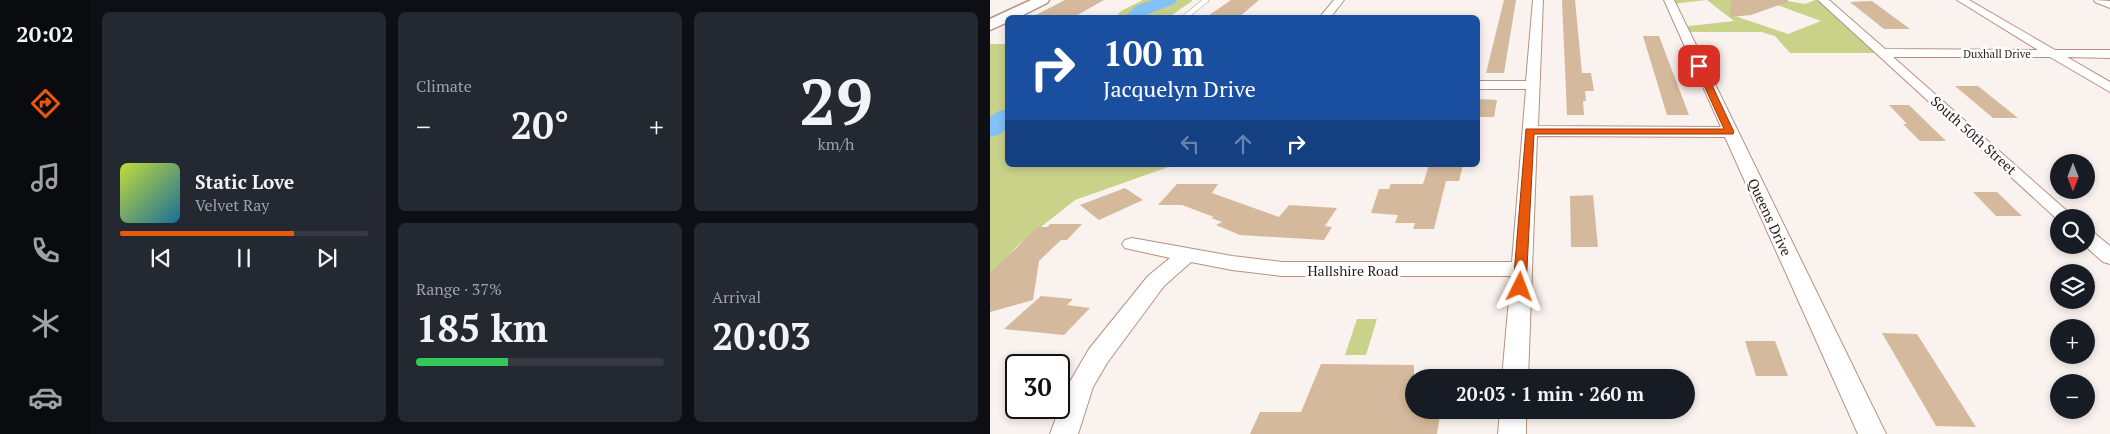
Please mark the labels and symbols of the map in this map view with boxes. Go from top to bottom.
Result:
pin [1678,45,1720,87]
street label: Duxhall Drive [1963,47,2031,61]
street label: South 50th Street [1927,91,2022,179]
north arrow [2050,154,2095,199]
street label: Queens Drive [1744,175,1796,259]
position arrow [1493,260,1545,312]
street label: Hallshire Road [1307,261,1399,280]
speed limit sign: 30 [1005,354,1070,419]

